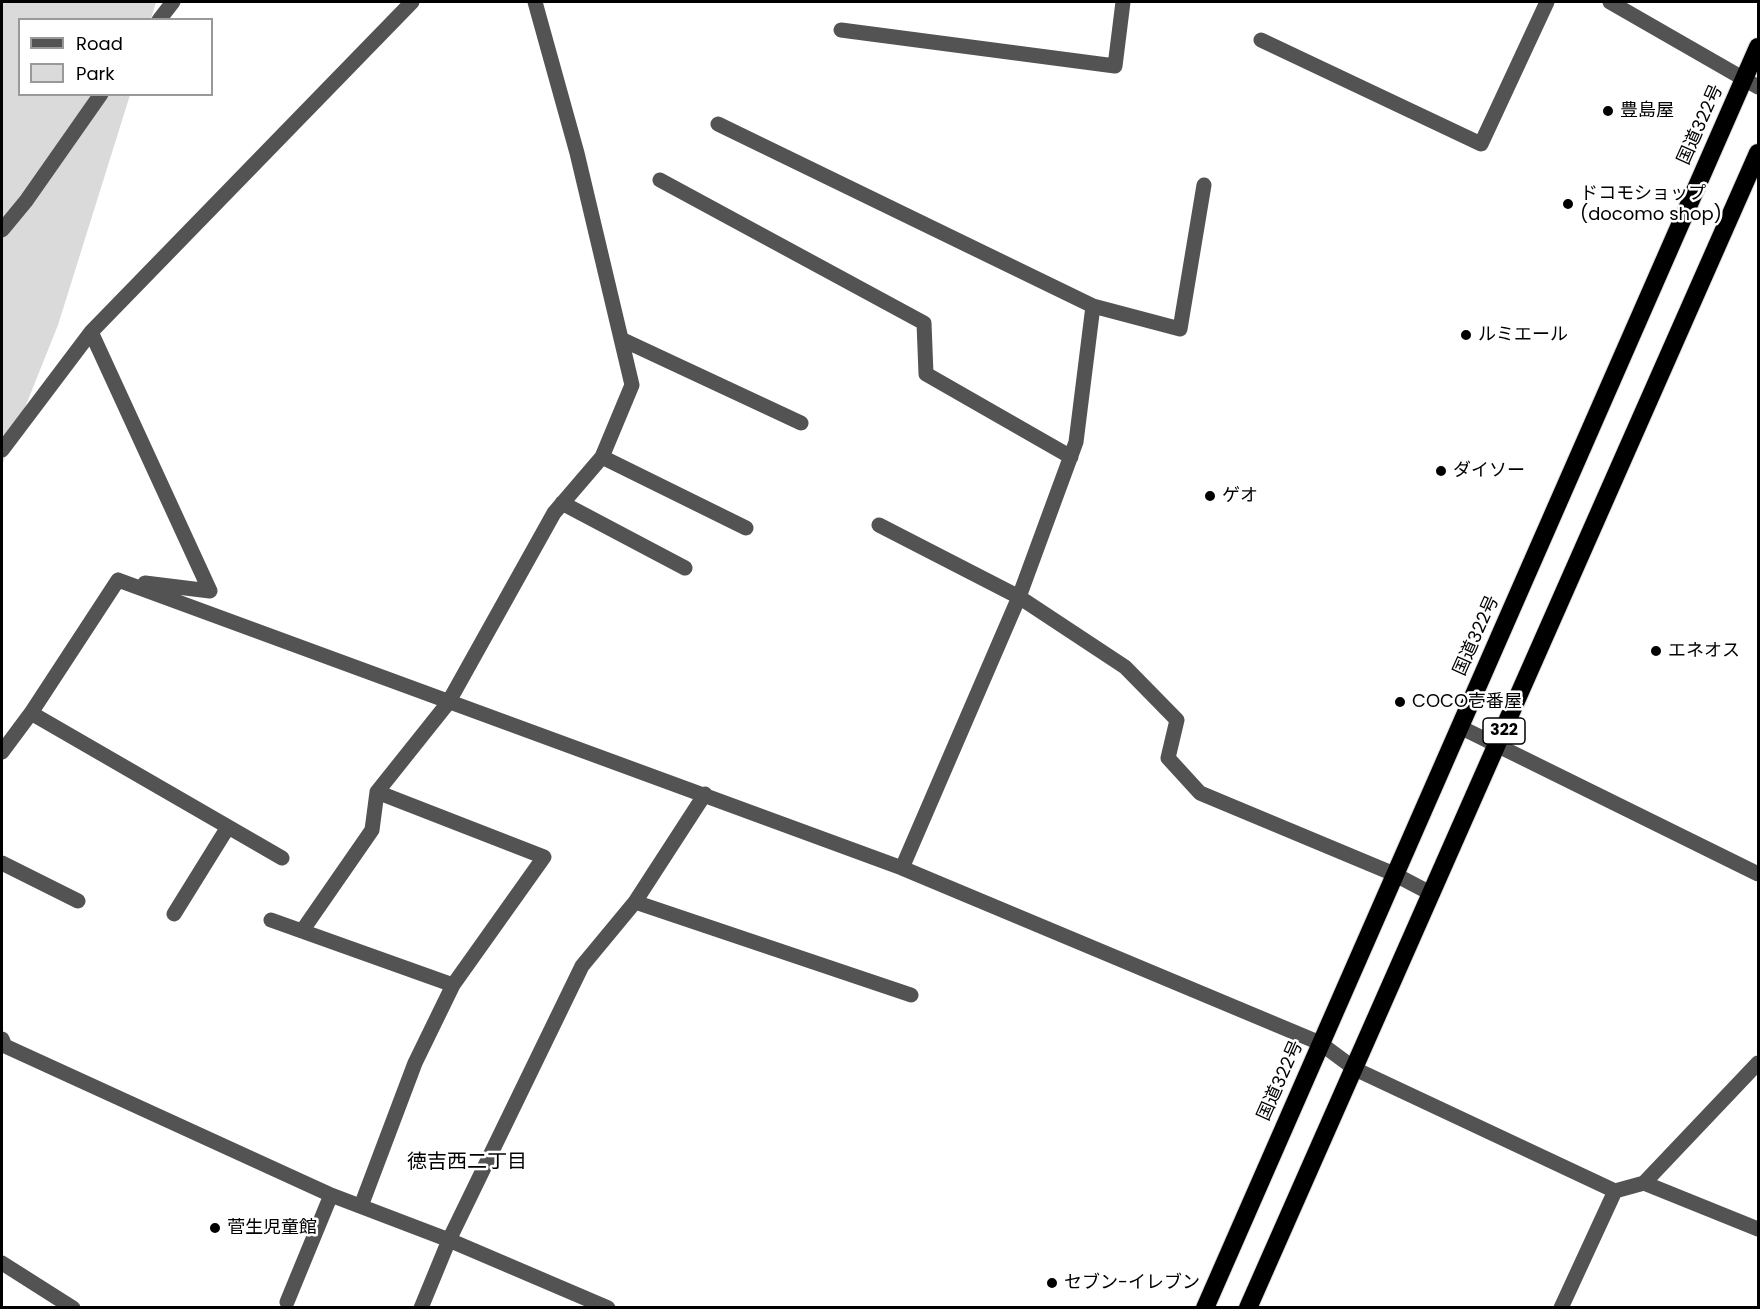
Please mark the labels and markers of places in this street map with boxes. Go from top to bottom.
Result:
place label: 豊島屋 [1620,100,1674,122]
marker: 豊島屋 [1601,104,1615,118]
place label: ドコモショップ (docomo shop) [1580,183,1722,226]
marker: ドコモショップ (docomo shop) [1561,197,1575,211]
place label: ルミエール [1478,324,1568,346]
marker: ルミエール [1459,328,1473,342]
place label: ダイソー [1453,460,1525,482]
marker: ダイソー [1434,464,1448,478]
place label: ゲオ [1222,485,1258,507]
marker: ゲオ [1203,489,1217,503]
place label: エネオス [1668,640,1740,662]
marker: エネオス [1649,644,1663,658]
place label: COCO壱番屋 [1412,691,1522,713]
marker: COCO壱番屋 [1393,695,1407,709]
place label: 菅生児童館 [227,1217,317,1239]
marker: 菅生児童館 [208,1221,222,1235]
place label: セブン-イレブン [1064,1272,1200,1294]
marker: セブン-イレブン [1045,1276,1059,1290]

